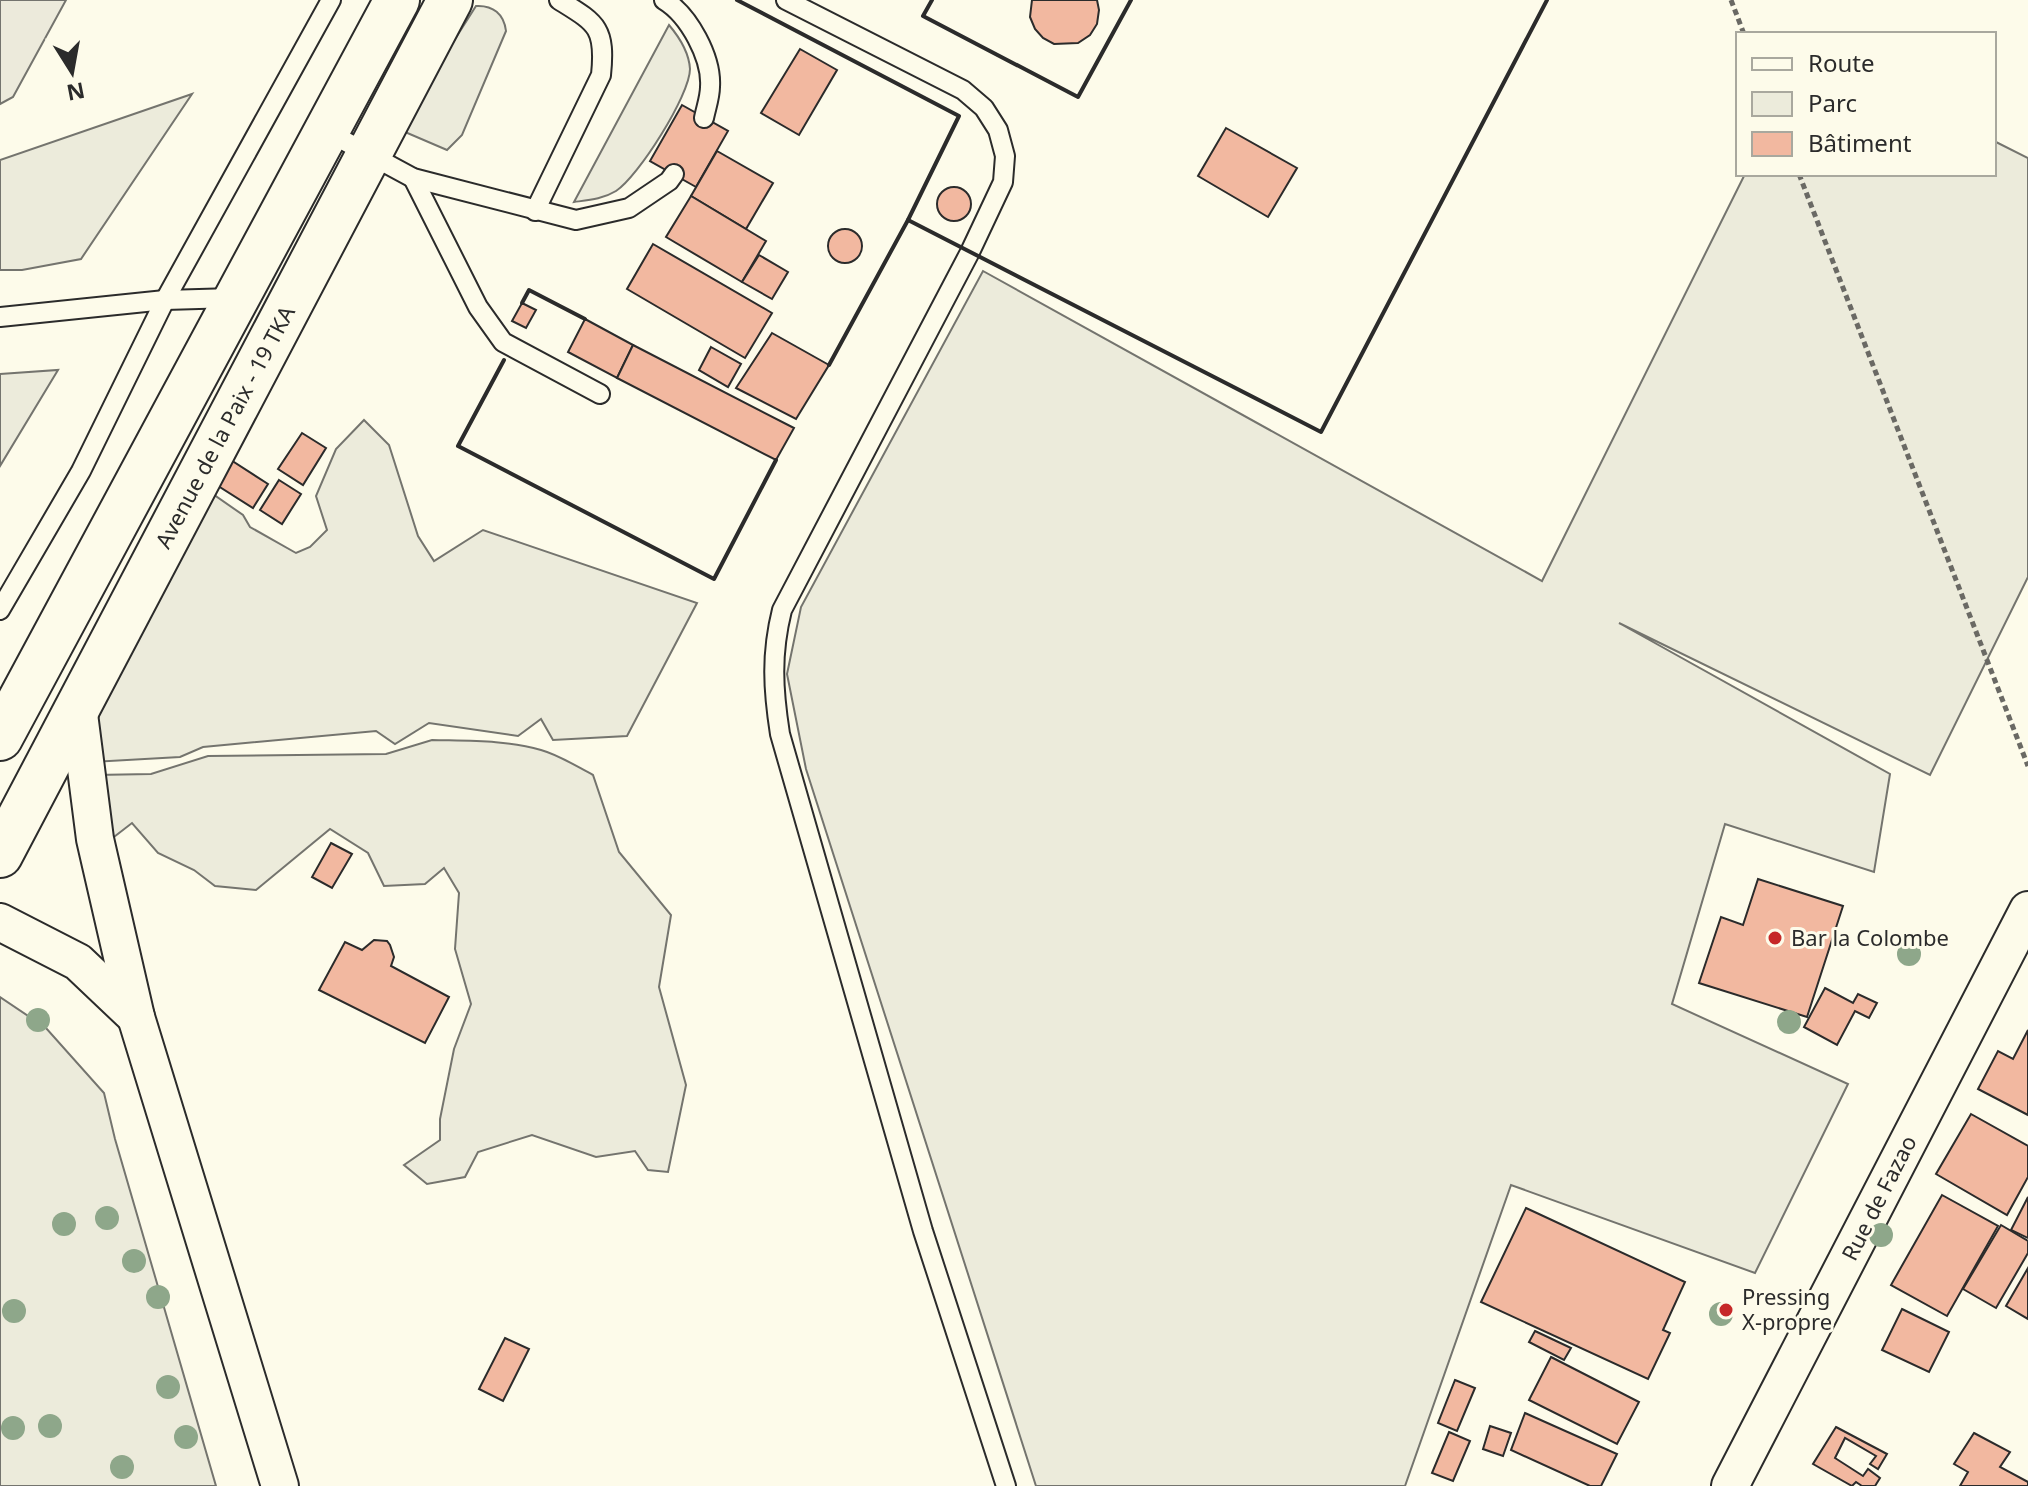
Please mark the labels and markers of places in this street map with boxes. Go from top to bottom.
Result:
place label: Bar la Colombe [1791,922,1949,952]
marker: Bar la Colombe [1766,929,1784,947]
place label: Pressing X-propre [1742,1281,1832,1336]
marker: Pressing X-propre [1717,1301,1735,1319]

